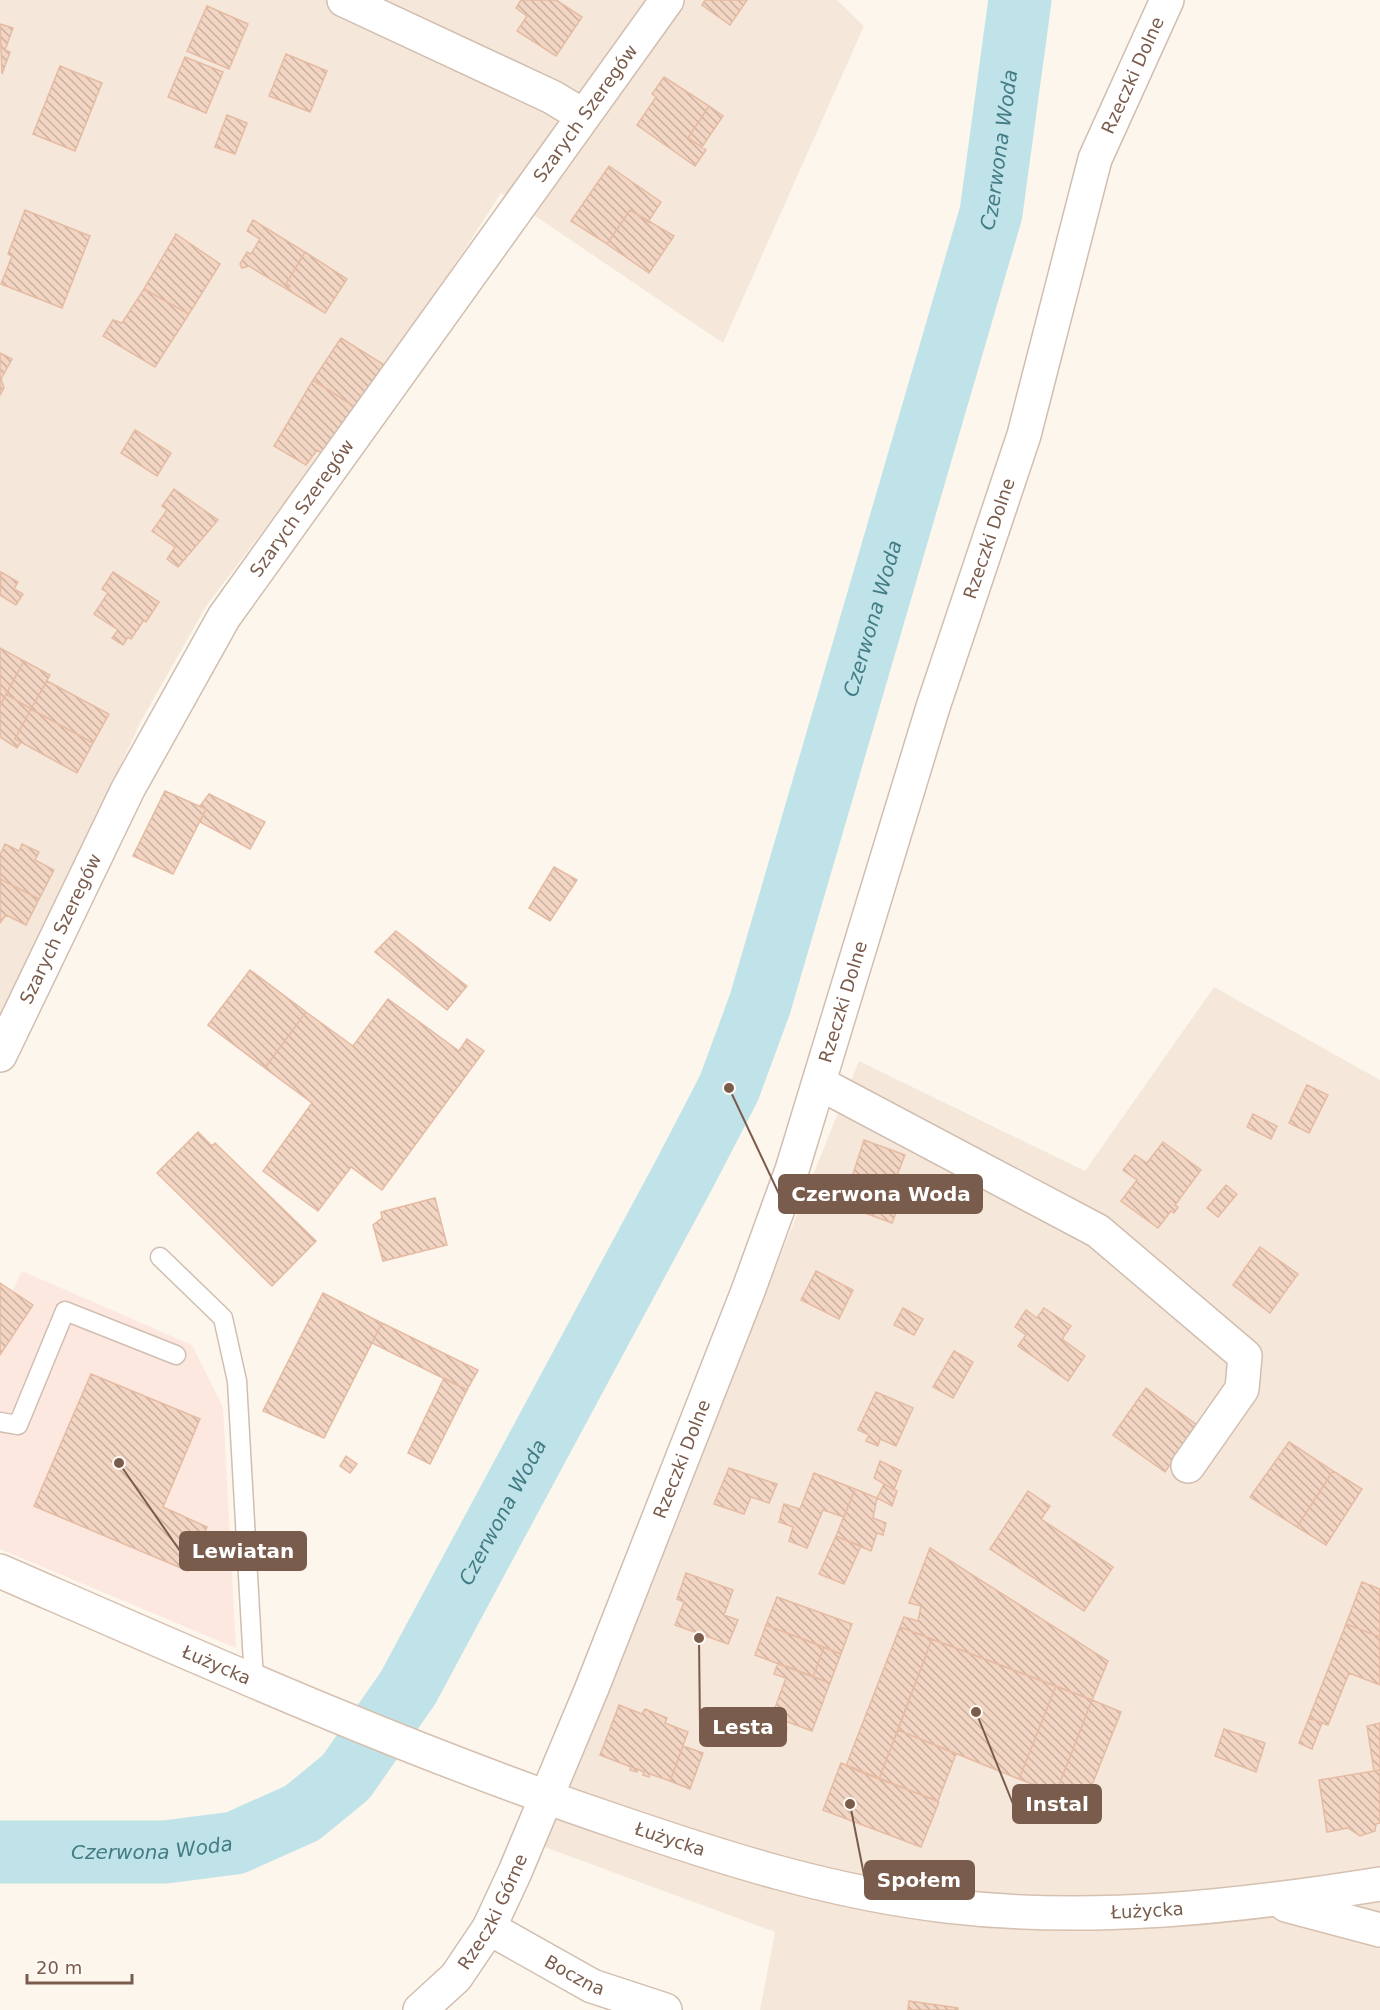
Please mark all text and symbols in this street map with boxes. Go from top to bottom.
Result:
street label: Rzeczki Dolne [1097,13,1168,137]
street label: Szarych Szeregów [529,40,642,186]
water label: Czerwona Woda [975,68,1022,233]
street label: Szarych Szeregów [245,435,358,581]
street label: Rzeczki Dolne [959,475,1019,602]
water label: Czerwona Woda [838,537,907,700]
street label: Szarych Szeregów [15,850,105,1007]
street label: Rzeczki Dolne [814,939,871,1065]
callout: Czerwona Woda [779,1175,982,1213]
text: Czerwona Woda [791,1182,971,1206]
street label: Rzeczki Dolne [649,1396,714,1521]
water label: Czerwona Woda [454,1435,551,1589]
callout: Lewiatan [180,1532,306,1570]
text: Lewiatan [192,1539,294,1563]
street label: Łużycka [178,1640,254,1689]
callout: Lesta [700,1708,786,1746]
text: Lesta [712,1715,774,1739]
callout: Instal [1013,1785,1101,1823]
text: Instal [1025,1792,1089,1816]
street label: Łużycka [631,1817,708,1860]
water label: Czerwona Woda [71,1831,234,1864]
street label: Rzeczki Górne [453,1851,531,1973]
callout: Społem [865,1861,974,1899]
text: Społem [877,1868,961,1892]
street label: Łużycka [1110,1898,1184,1923]
scale bar [27,1947,132,1985]
street label: Boczna [541,1951,607,1999]
text: 20 m [36,1957,82,1978]

